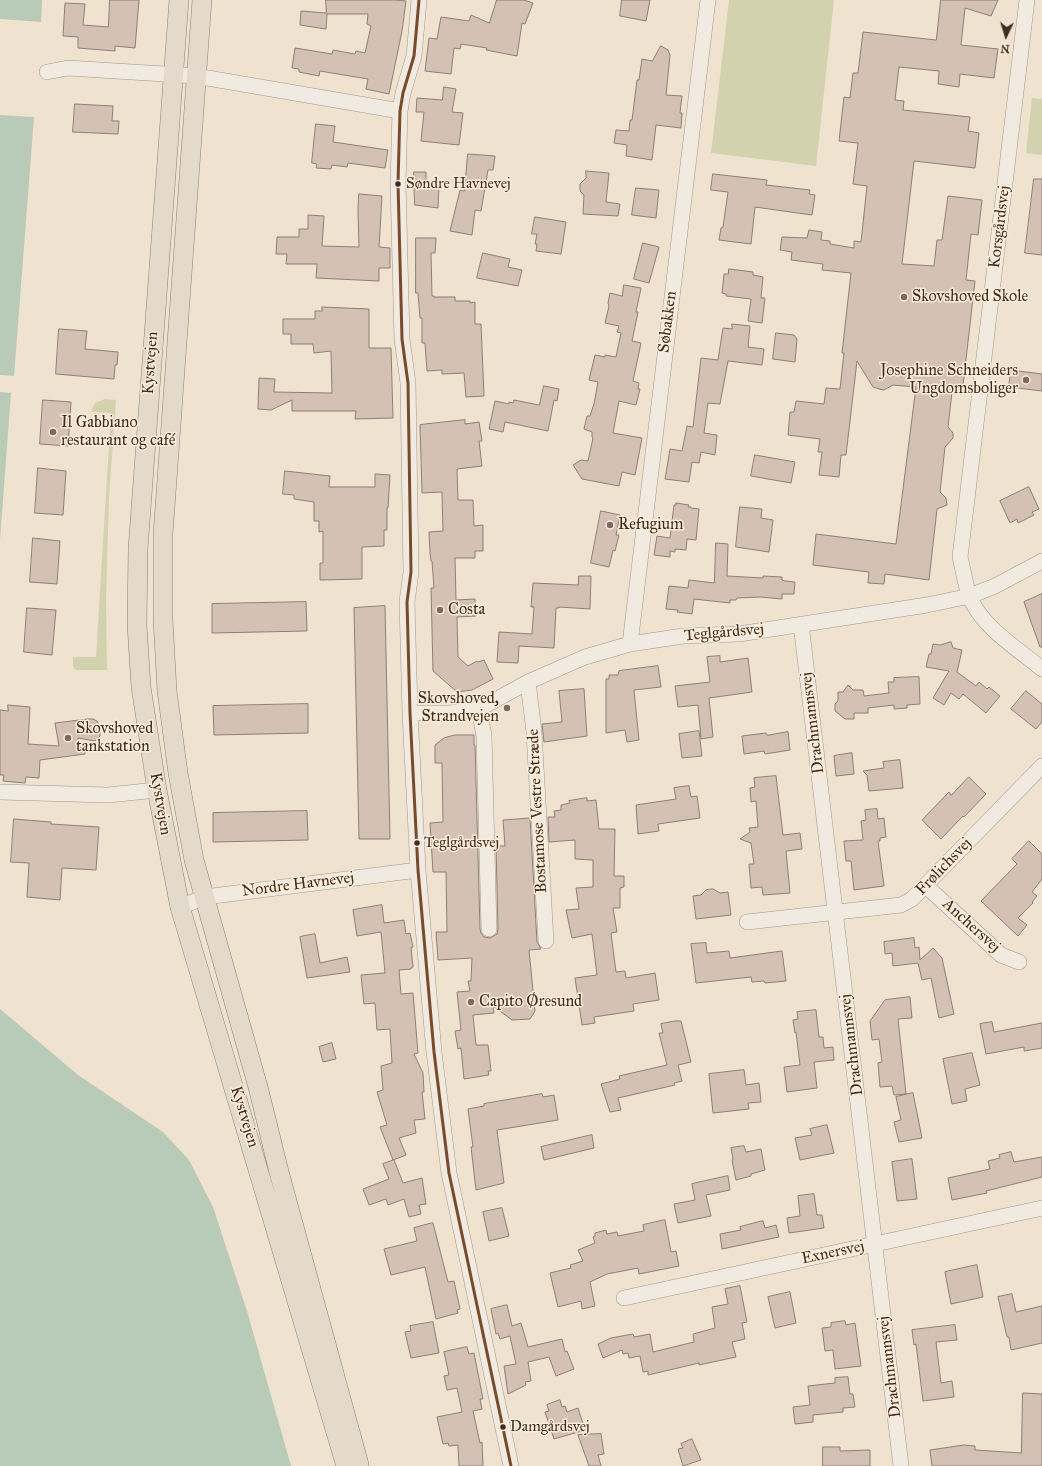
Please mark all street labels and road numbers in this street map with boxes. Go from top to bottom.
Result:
street label: Korsgårdsvej [985,185,1015,269]
street label: Søbakken [655,290,681,354]
street label: Kystvejen [139,331,163,395]
street label: Teglgårdsvej [683,620,765,646]
street label: Drachmannsvej [797,671,829,775]
street label: Bostamose Vestre Stræde [524,728,552,894]
street label: Kystvejen [145,771,175,837]
street label: Frølichsvej [912,834,976,900]
street label: Nordre Havnevej [241,869,355,901]
street label: Anchersvej [938,895,1004,957]
street label: Drachmannsvej [836,993,868,1097]
street label: Kystvejen [226,1084,262,1150]
street label: Exnersvej [800,1237,866,1269]
street label: Drachmannsvej [874,1315,906,1419]

